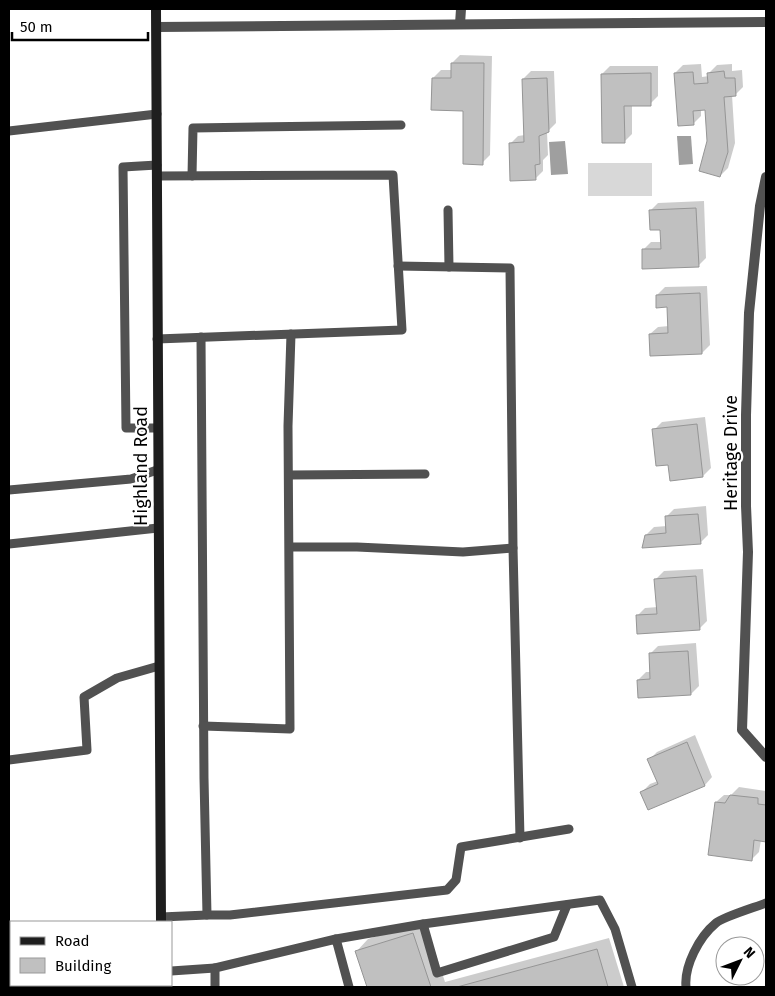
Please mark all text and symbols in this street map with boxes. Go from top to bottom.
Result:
scale bar [12,10,149,42]
text: 50 m [20,18,53,36]
street label: Heritage Drive [720,395,742,511]
street label: Highland Road [130,406,152,526]
legend [10,921,172,986]
text: Road [55,932,90,950]
north arrow [715,936,765,986]
text: N [740,943,759,962]
text: Building [55,957,111,975]

